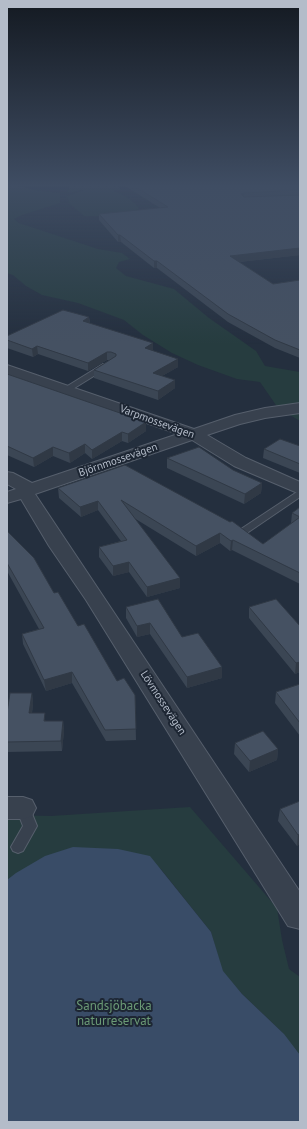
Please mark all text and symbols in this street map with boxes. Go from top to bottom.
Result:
street label: Varpmossevägen [118,402,196,442]
street label: Björnmossevägen [77,440,159,480]
street label: Lövmossevägen [137,668,189,738]
park label: Sandsjöbacka naturreservat [76,998,152,1029]

